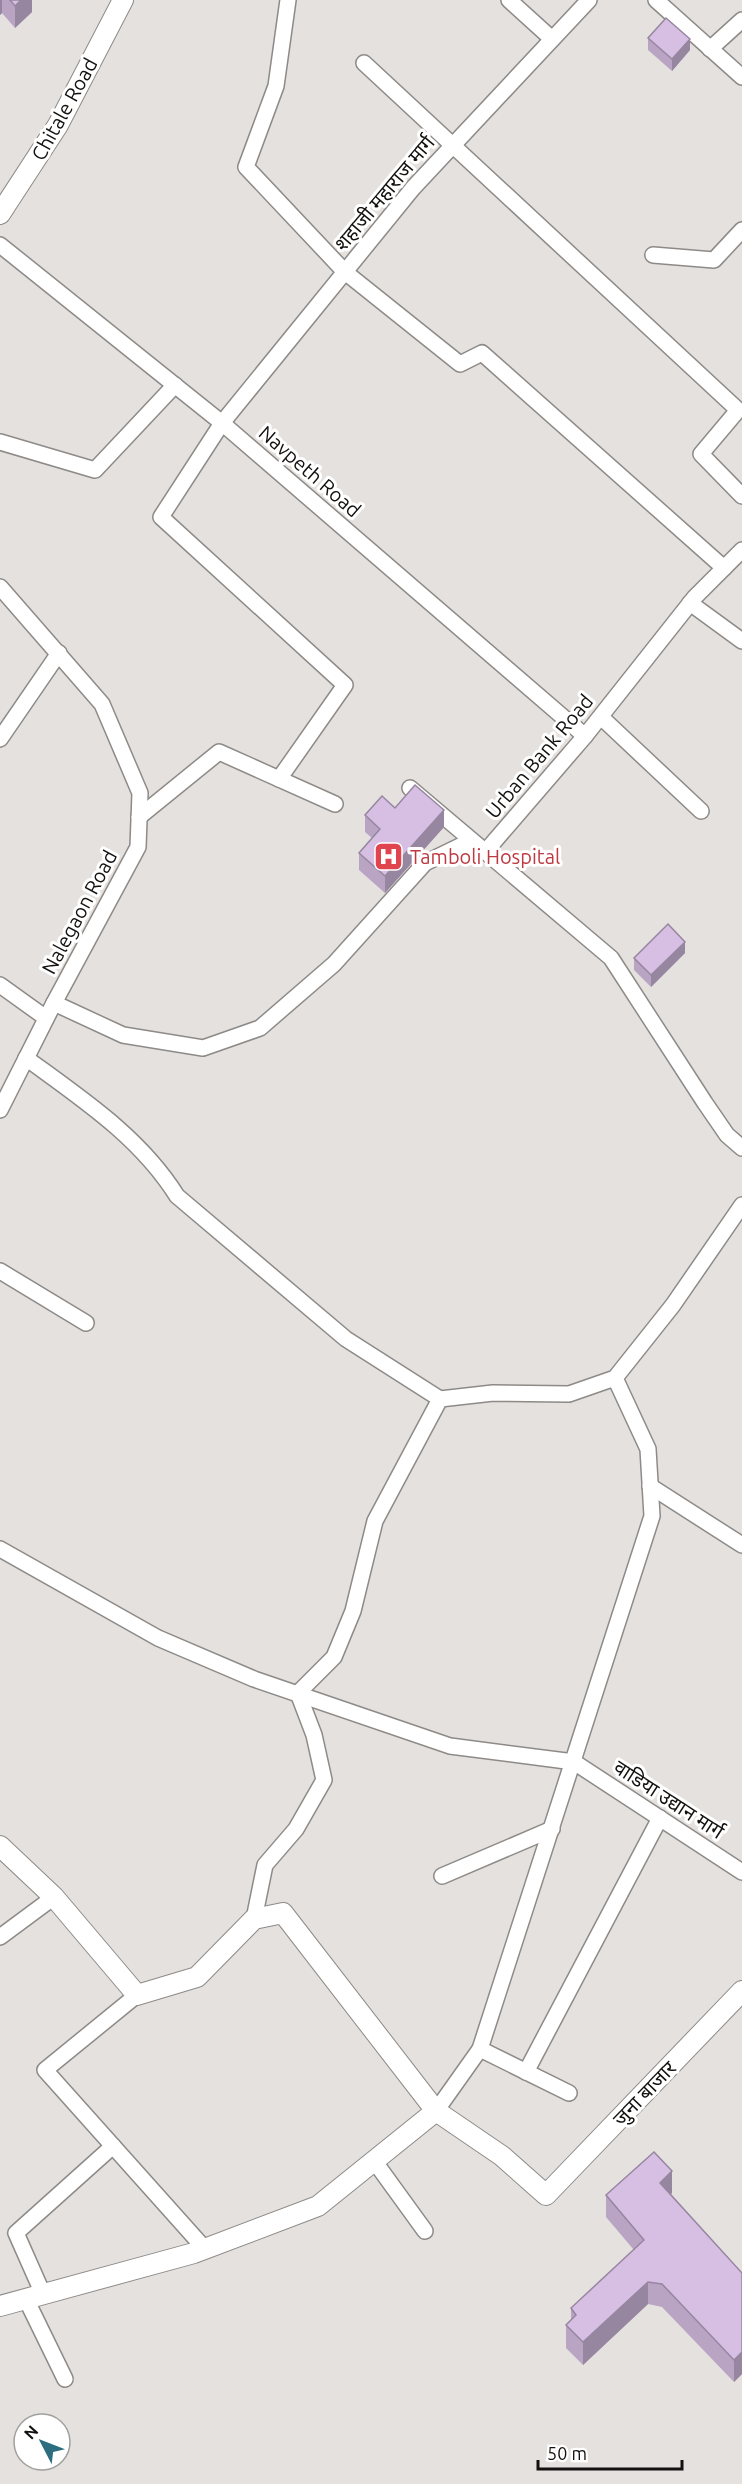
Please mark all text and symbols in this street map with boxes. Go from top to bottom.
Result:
street label: Chitale Road [26,54,102,164]
street label: शहाजी महाराज मार्ग [329,130,439,255]
street label: Navpeth Road [255,421,365,521]
street label: Urban Bank Road [481,689,597,823]
hospital icon: Tamboli Hospital [373,840,405,872]
place label: Tamboli Hospital [410,845,560,868]
street label: Nalegaon Road [37,846,121,978]
street label: वाडिया उद्यान मार्ग [610,1755,729,1844]
street label: जुना बाजार [608,2055,682,2131]
north arrow [12,2412,72,2472]
text: N [20,2422,42,2442]
scale bar [538,2433,682,2471]
text: 50 m [547,2443,587,2463]

